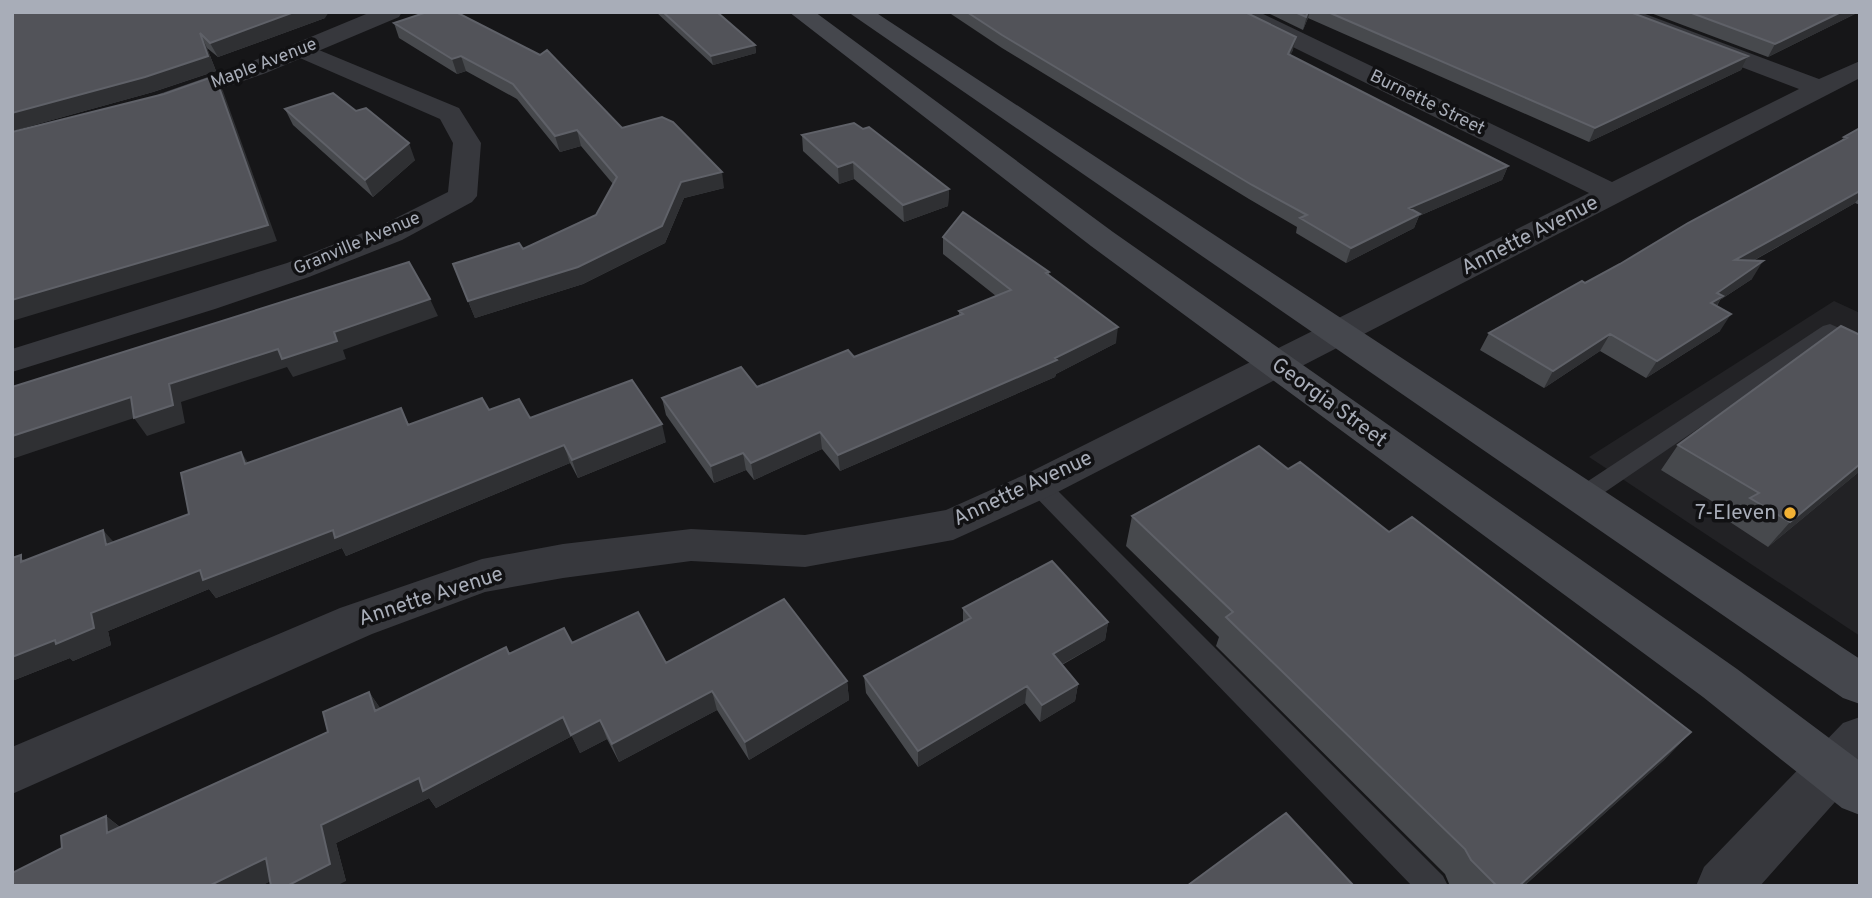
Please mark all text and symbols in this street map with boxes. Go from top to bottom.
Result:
street label: Maple Avenue [208,33,320,95]
street label: Burnette Street [1366,65,1488,141]
street label: Annette Avenue [1457,190,1603,282]
street label: Granville Avenue [290,207,424,281]
street label: Georgia Street [1266,352,1392,454]
street label: Annette Avenue [949,445,1097,533]
place label: 7-Eleven [1695,500,1776,527]
marker: 7-Eleven [1782,505,1798,521]
street label: Annette Avenue [355,561,507,633]

